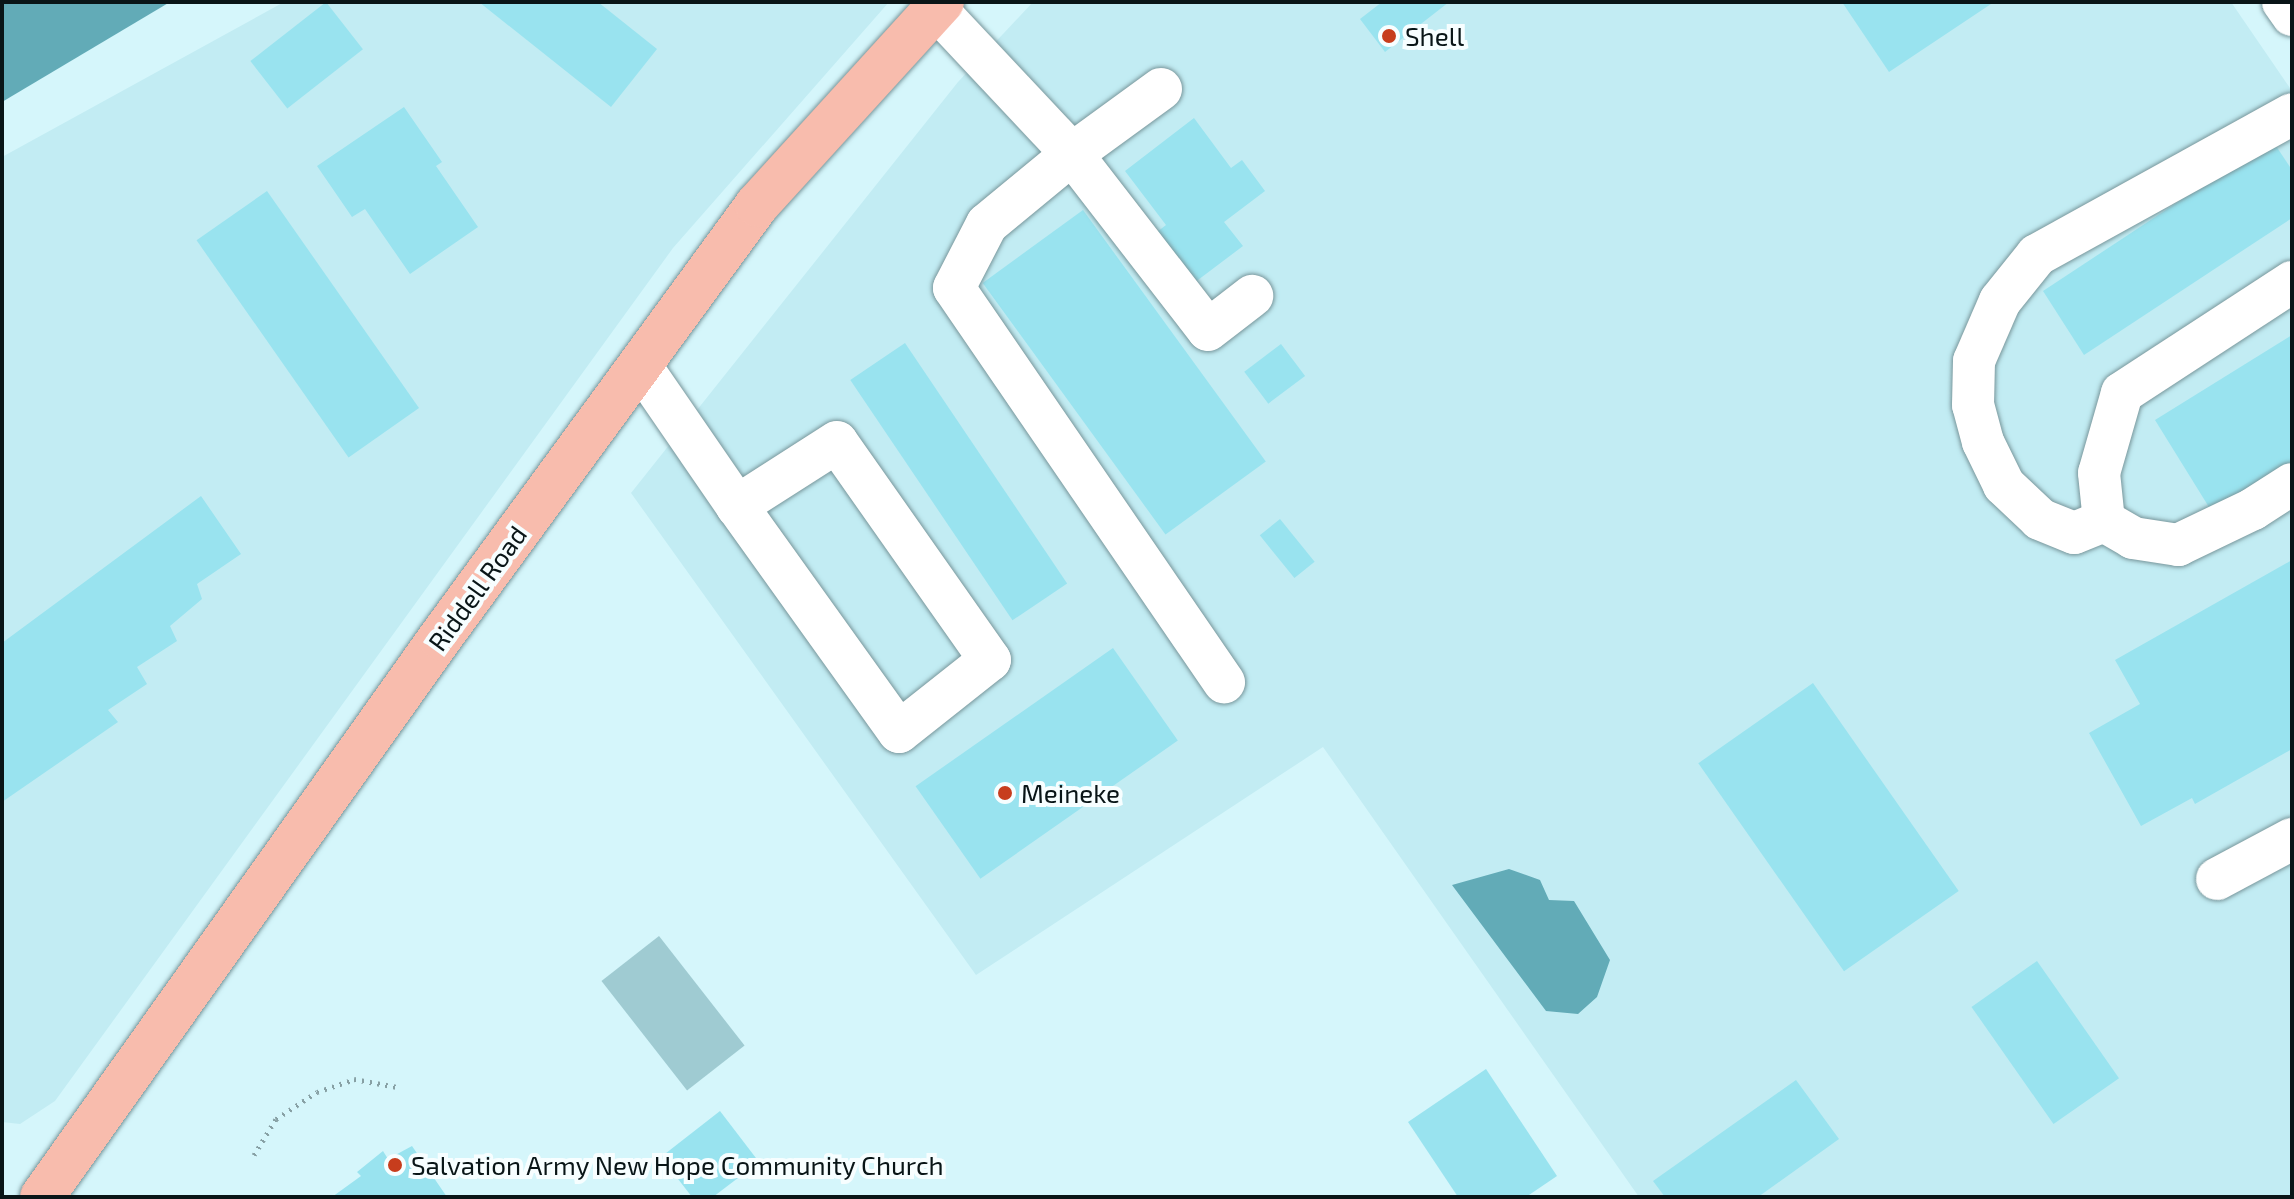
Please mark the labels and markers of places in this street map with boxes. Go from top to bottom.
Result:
place label: Shell [1405,20,1464,52]
marker: Shell [1380,27,1398,45]
place label: Meineke [1021,777,1120,809]
marker: Meineke [996,784,1014,802]
place label: Salvation Army New Hope Community Church [411,1149,946,1181]
marker: Salvation Army New Hope Community Church [386,1156,404,1174]

